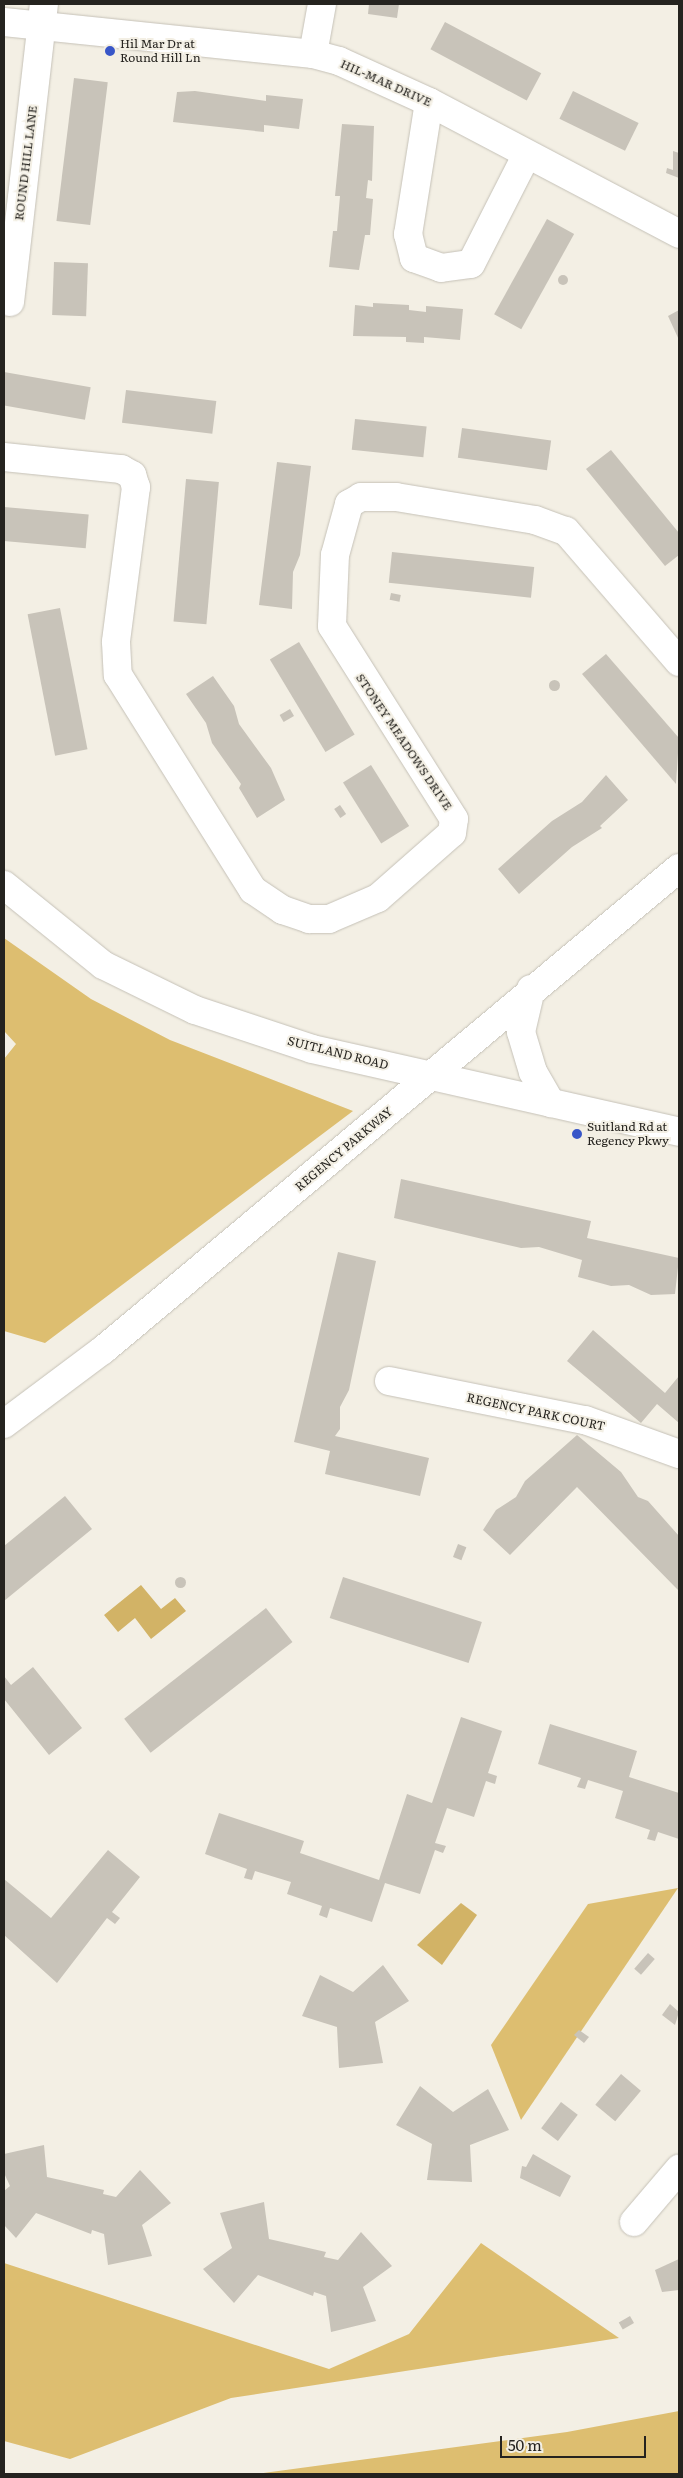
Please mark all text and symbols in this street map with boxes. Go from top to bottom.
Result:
place label: Hil Mar Dr at Round Hill Ln [120,37,201,65]
marker: Hil Mar Dr at Round Hill Ln [104,45,116,57]
street label: HIL-MAR DRIVE [338,56,434,110]
street label: ROUND HILL LANE [12,105,40,221]
street label: STONEY MEADOWS DRIVE [353,671,455,813]
street label: SUITLAND ROAD [286,1033,390,1073]
street label: REGENCY PARKWAY [292,1104,396,1194]
place label: Suitland Rd at Regency Pkwy [587,1120,669,1148]
marker: Suitland Rd at Regency Pkwy [571,1128,583,1140]
street label: REGENCY PARK COURT [465,1390,607,1434]
scale bar [503,2426,649,2458]
text: 50 m [508,2433,542,2456]

